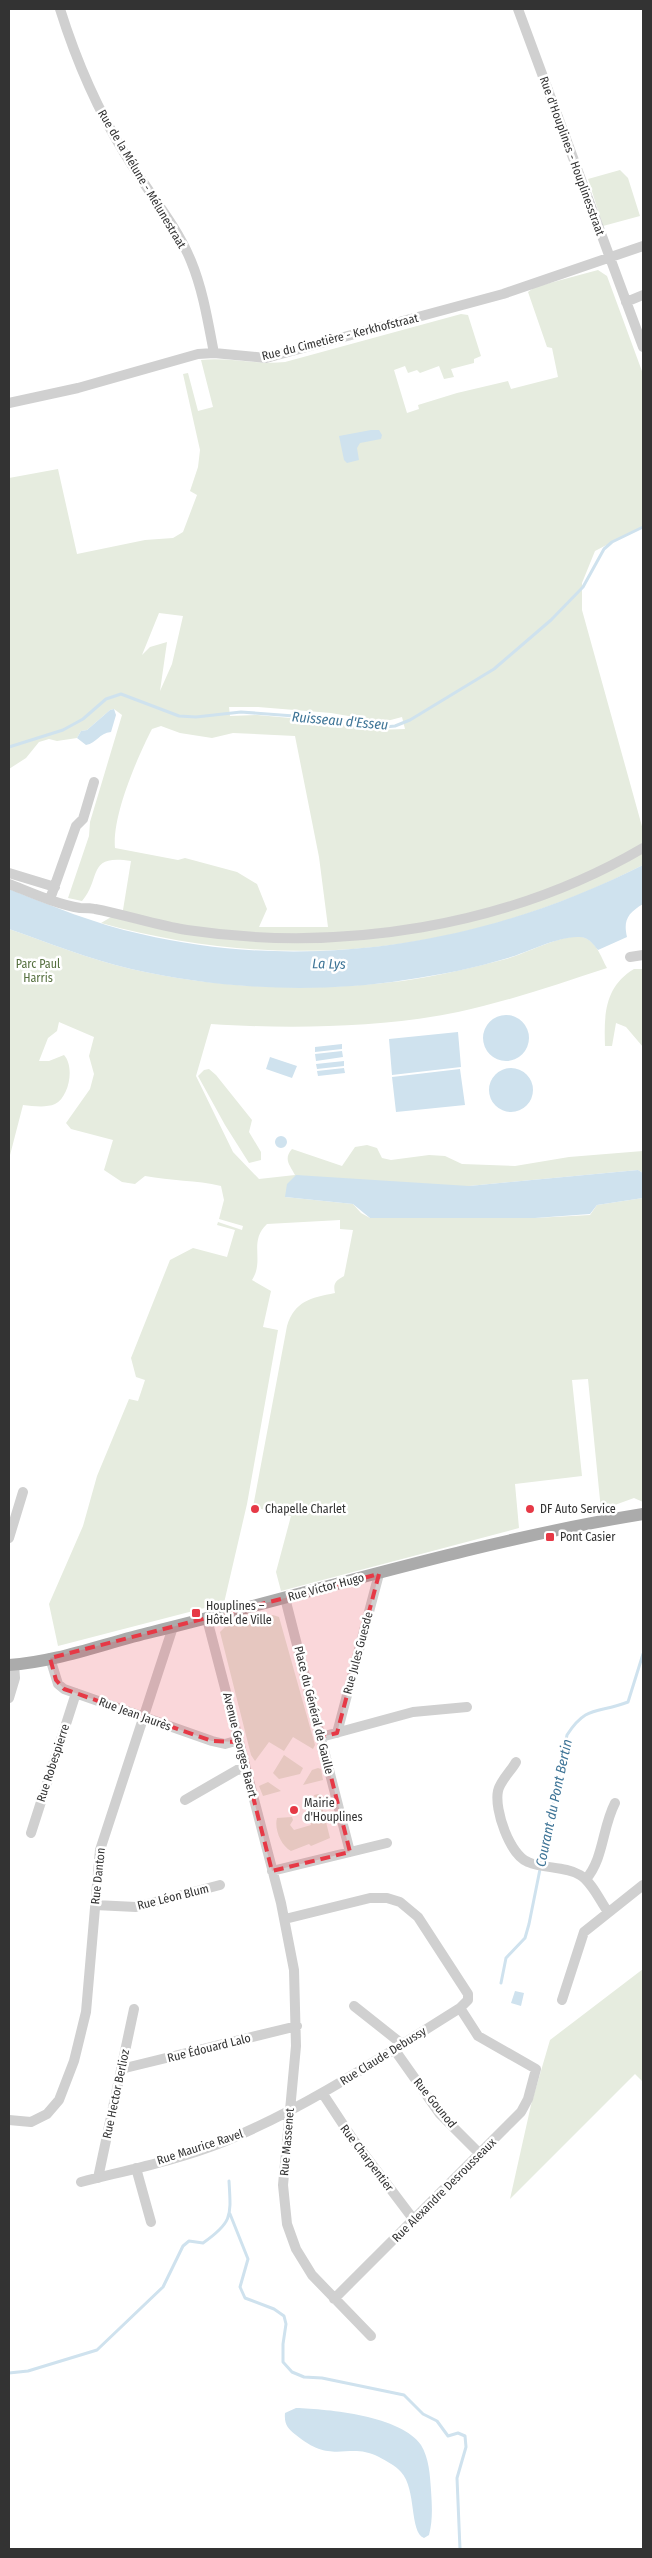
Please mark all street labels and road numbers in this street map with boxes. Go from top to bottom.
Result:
street label: Rue d'Houplines - Houplinesstraat [537,74,607,238]
street label: Rue de la Mélune - Mélunestraat [95,107,189,251]
street label: Rue du Cimetière - Kerkhofstraat [260,311,420,363]
street label: Rue Victor Hugo [286,1570,366,1604]
street label: Rue Jules Guesde [340,1610,376,1696]
street label: Place du Général de Gaulle [291,1645,337,1775]
street label: Avenue Georges Baert [220,1691,260,1799]
street label: Rue Jean Jaurès [97,1694,173,1734]
street label: Rue Robespierre [34,1722,72,1804]
street label: Rue Danton [88,1847,108,1905]
street label: Rue Léon Blum [136,1881,210,1913]
street label: Rue Claude Debussy [337,2024,429,2088]
street label: Rue Édouard Lalo [166,2030,252,2065]
street label: Rue Hector Berlioz [100,2048,132,2140]
street label: Rue Gounod [411,2075,459,2131]
street label: Rue Massenet [277,2107,297,2177]
street label: Rue Charpentier [337,2122,397,2195]
street label: Rue Maurice Ravel [155,2126,245,2168]
street label: Rue Alexandre Desrousseaux [389,2135,499,2245]

